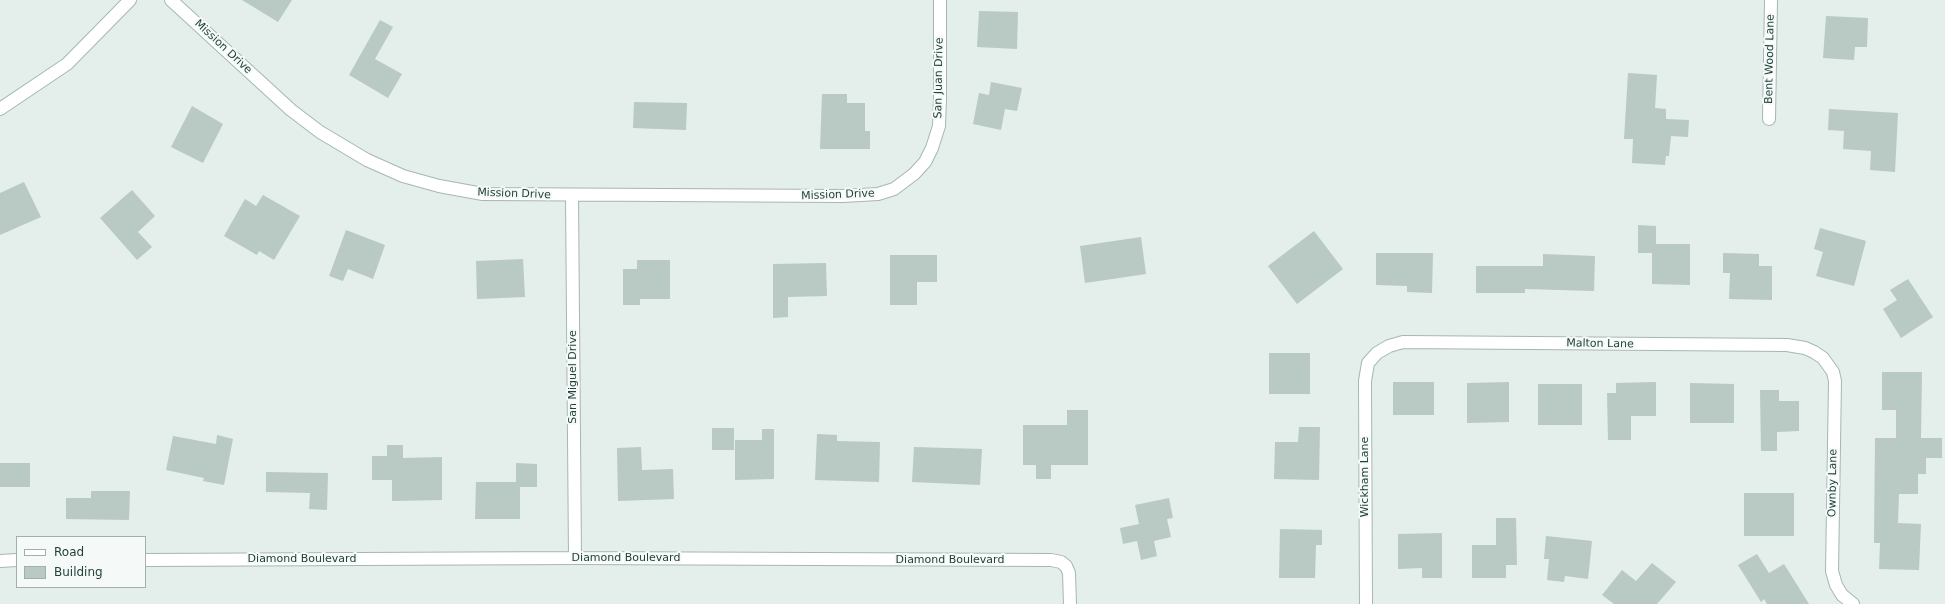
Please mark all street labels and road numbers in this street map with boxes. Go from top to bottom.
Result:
street label: Bent Wood Lane [1763,14,1777,104]
street label: Mission Drive [192,17,254,77]
street label: San Juan Drive [932,37,946,119]
street label: Mission Drive [477,186,551,202]
street label: Mission Drive [801,187,875,203]
street label: San Miguel Drive [566,330,580,424]
street label: Malton Lane [1566,337,1634,351]
street label: Wickham Lane [1358,437,1372,517]
street label: Ownby Lane [1826,449,1840,517]
street label: Diamond Boulevard [572,551,680,565]
street label: Diamond Boulevard [248,552,356,566]
street label: Diamond Boulevard [896,553,1004,567]

